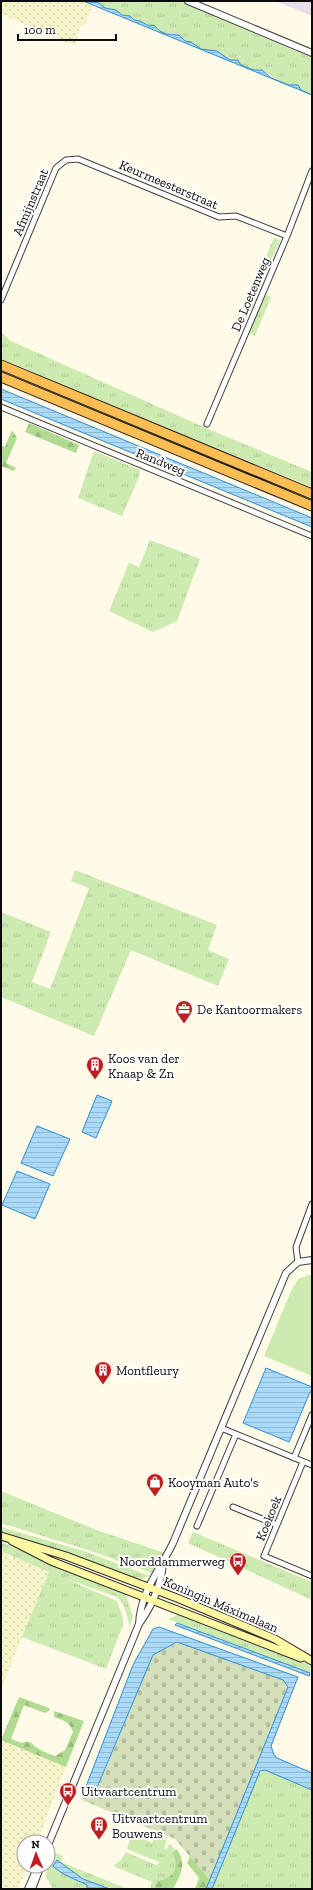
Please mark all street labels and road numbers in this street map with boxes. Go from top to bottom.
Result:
street label: Keurmeesterstraat [117,157,221,212]
street label: Afmijnstraat [10,166,52,238]
street label: De Loetenweg [228,255,273,334]
street label: Randweg [134,445,188,478]
street label: Koekoek [253,1493,284,1543]
street label: Koningin Máximalaan [161,1573,281,1636]

